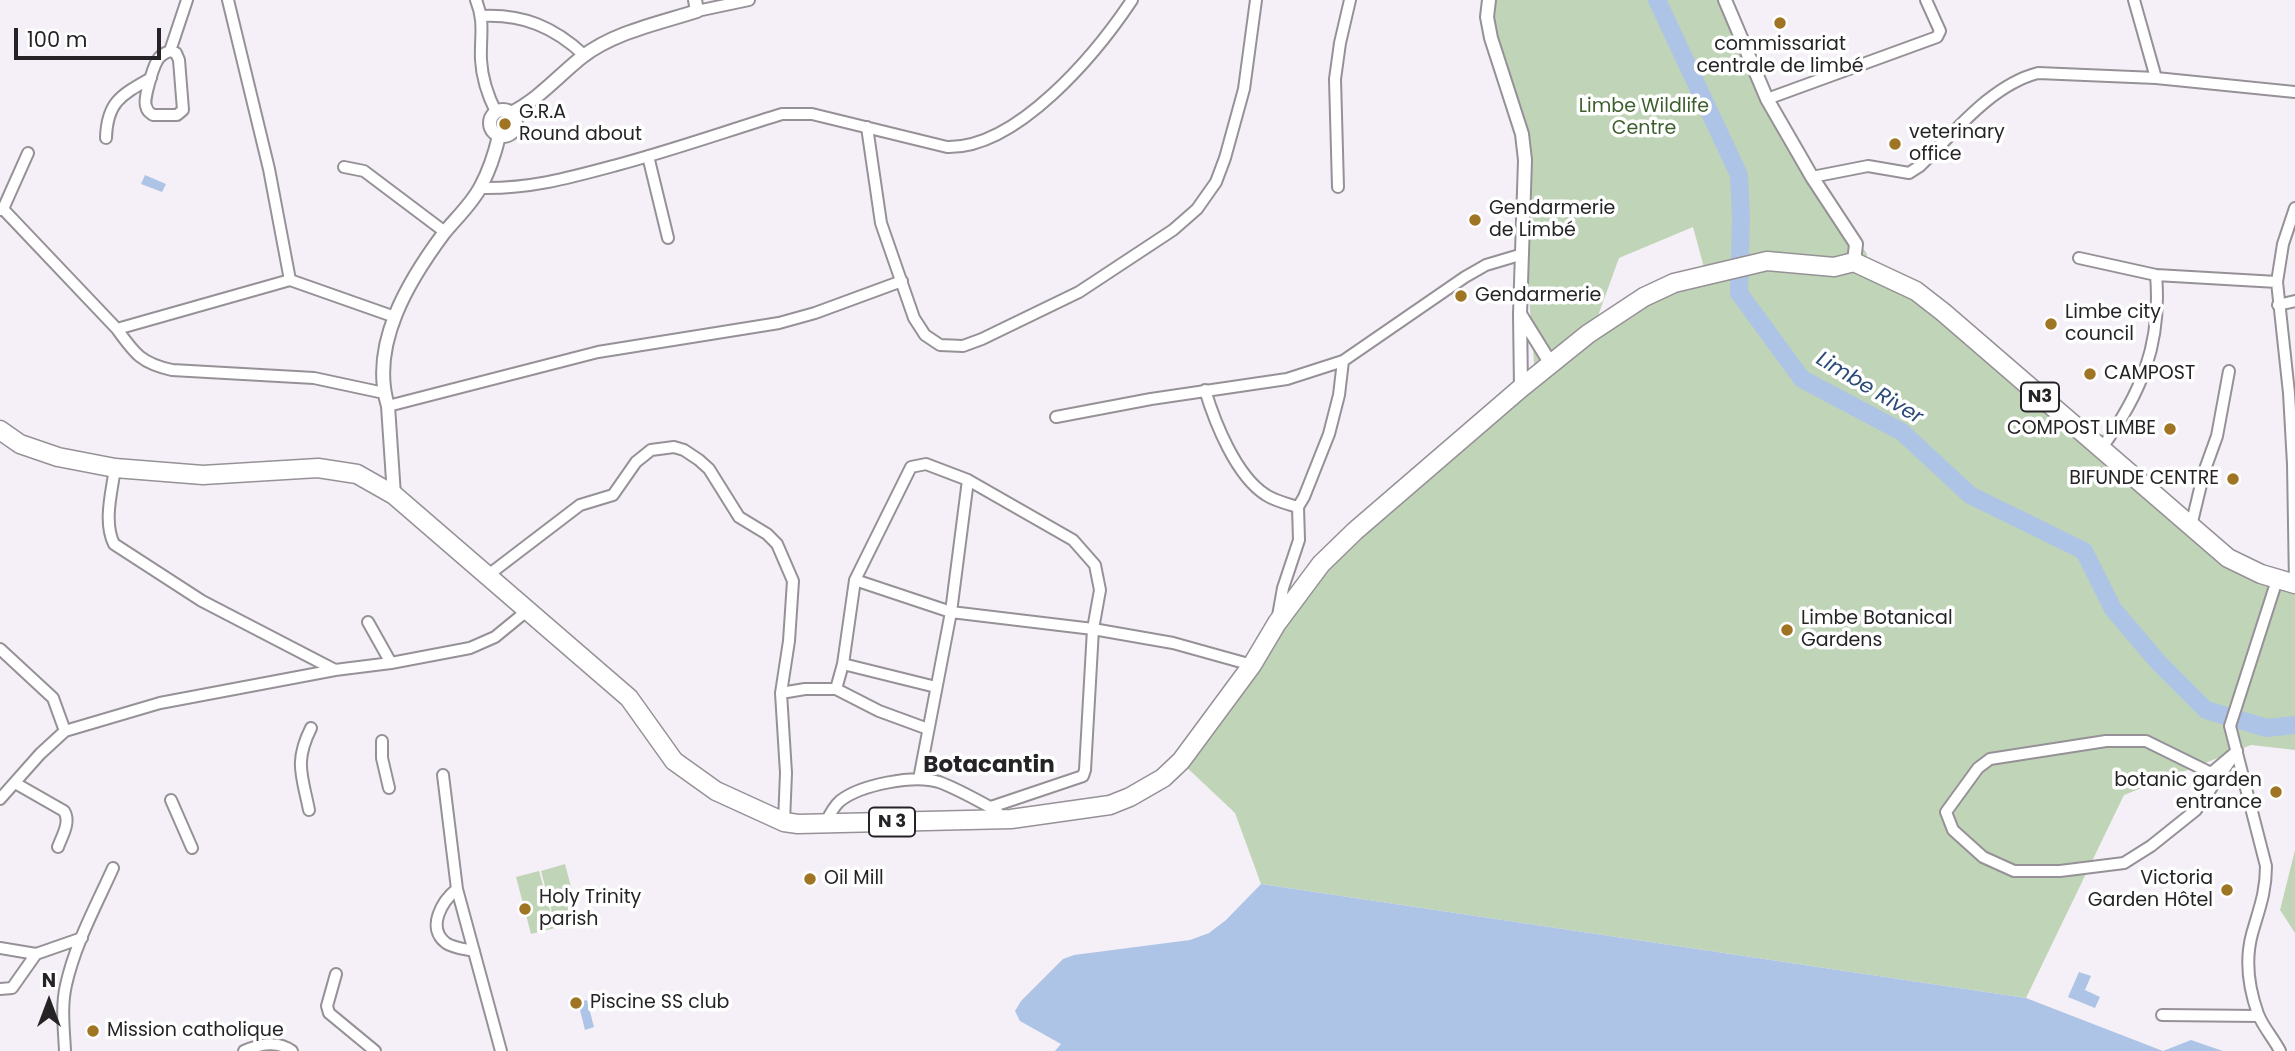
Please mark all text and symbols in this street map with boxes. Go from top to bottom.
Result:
scale bar [18,14,164,58]
marker: commissariat centrale de limbé [1772,15,1788,31]
text: 100 m [27,25,87,54]
place label: commissariat centrale de limbé [1696,34,1864,78]
park label: Limbe Wildlife Centre [1579,96,1709,140]
place label: G.R.A Round about [519,102,642,146]
marker: G.R.A Round about [497,116,513,132]
place label: veterinary office [1909,122,2005,166]
marker: veterinary office [1887,136,1903,152]
place label: Gendarmerie de Limbé [1489,198,1615,242]
marker: Gendarmerie de Limbé [1467,212,1483,228]
place label: Gendarmerie [1475,285,1601,307]
marker: Gendarmerie [1453,288,1469,304]
place label: Limbe city council [2065,302,2161,346]
marker: Limbe city council [2043,316,2059,332]
water label: Limbe River [1811,347,1927,431]
place label: CAMPOST [2104,363,2195,385]
marker: CAMPOST [2082,366,2098,382]
road number: N3 [2021,382,2059,412]
place label: COMPOST LIMBE [2007,418,2156,440]
marker: COMPOST LIMBE [2162,421,2178,437]
place label: BIFUNDE CENTRE [2069,468,2219,490]
marker: BIFUNDE CENTRE [2225,471,2241,487]
place label: Limbe Botanical Gardens [1801,608,1953,652]
marker: Limbe Botanical Gardens [1779,622,1795,638]
district label: Botacantin [923,752,1055,780]
place label: botanic garden entrance [2114,770,2262,814]
marker: botanic garden entrance [2268,784,2284,800]
road number: N 3 [869,808,915,836]
place label: Oil Mill [824,868,884,890]
place label: Victoria Garden Hôtel [2088,868,2213,912]
marker: Oil Mill [802,871,818,887]
marker: Victoria Garden Hôtel [2219,882,2235,898]
place label: Holy Trinity parish [539,887,641,931]
marker: Holy Trinity parish [517,901,533,917]
north arrow [14,967,84,1037]
text: N [42,967,56,994]
place label: Piscine SS club [590,992,729,1014]
marker: Piscine SS club [568,995,584,1011]
place label: Mission catholique [107,1020,284,1042]
marker: Mission catholique [85,1023,101,1039]

